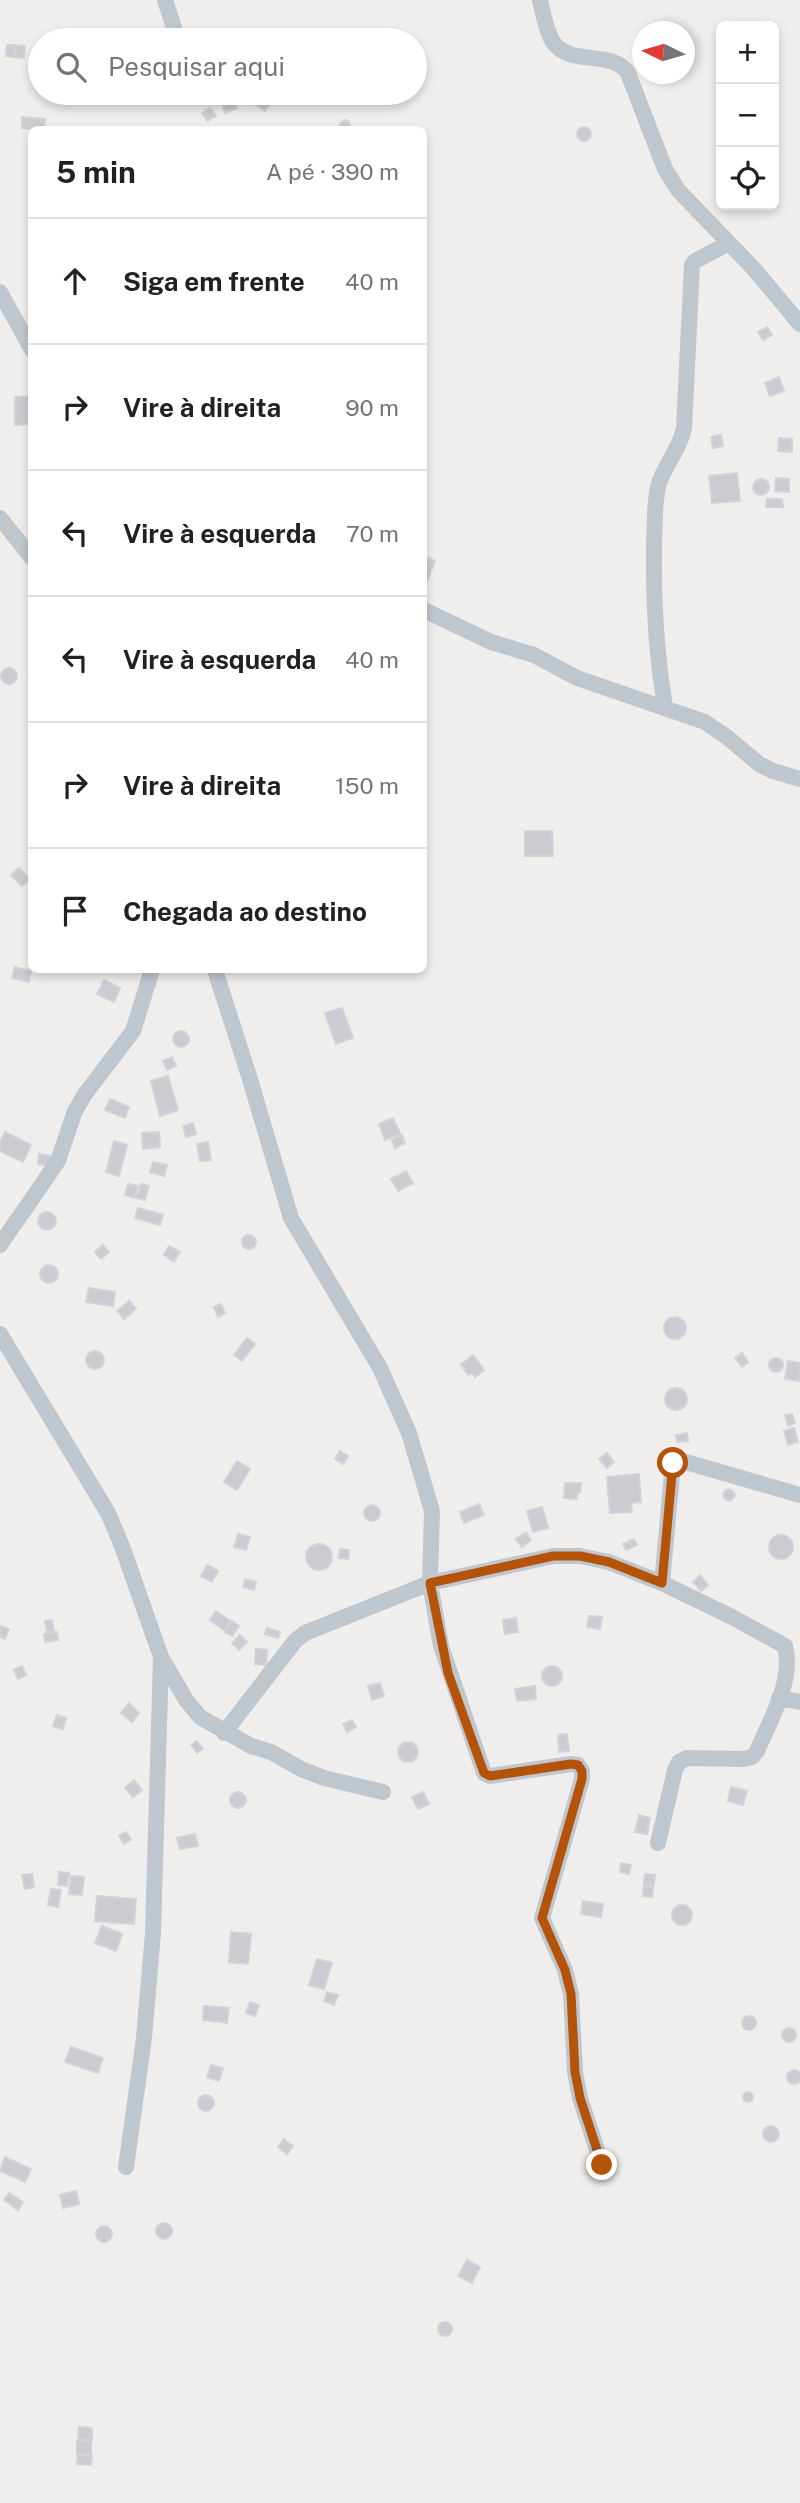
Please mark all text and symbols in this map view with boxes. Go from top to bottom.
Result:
north arrow [632,21,695,84]
map controls [716,21,779,210]
button: + [716,21,779,84]
search box [28,28,427,105]
icon: search [52,48,90,86]
text: Pesquisar aqui [108,51,285,82]
button: − [716,84,779,147]
button: locate [716,147,779,210]
text: 5 min [56,154,136,190]
text: A pé · 390 m [266,158,399,185]
icon: ahead [56,262,94,300]
text: Siga em frente [123,266,305,297]
text: 40 m [345,268,399,295]
icon: right [56,388,94,426]
text: Vire à direita [123,392,281,423]
text: 90 m [345,394,399,421]
icon: left [56,514,94,552]
text: Vire à esquerda [123,518,316,549]
text: 70 m [346,520,399,547]
icon: left [56,640,94,678]
text: Vire à esquerda [123,644,316,675]
text: 40 m [345,646,399,673]
icon: right [56,766,94,804]
text: Vire à direita [123,770,281,801]
text: 150 m [335,772,399,799]
icon: arrive [56,892,94,930]
text: Chegada ao destino [123,896,367,927]
route start [657,1447,688,1478]
route end [586,2149,617,2180]

